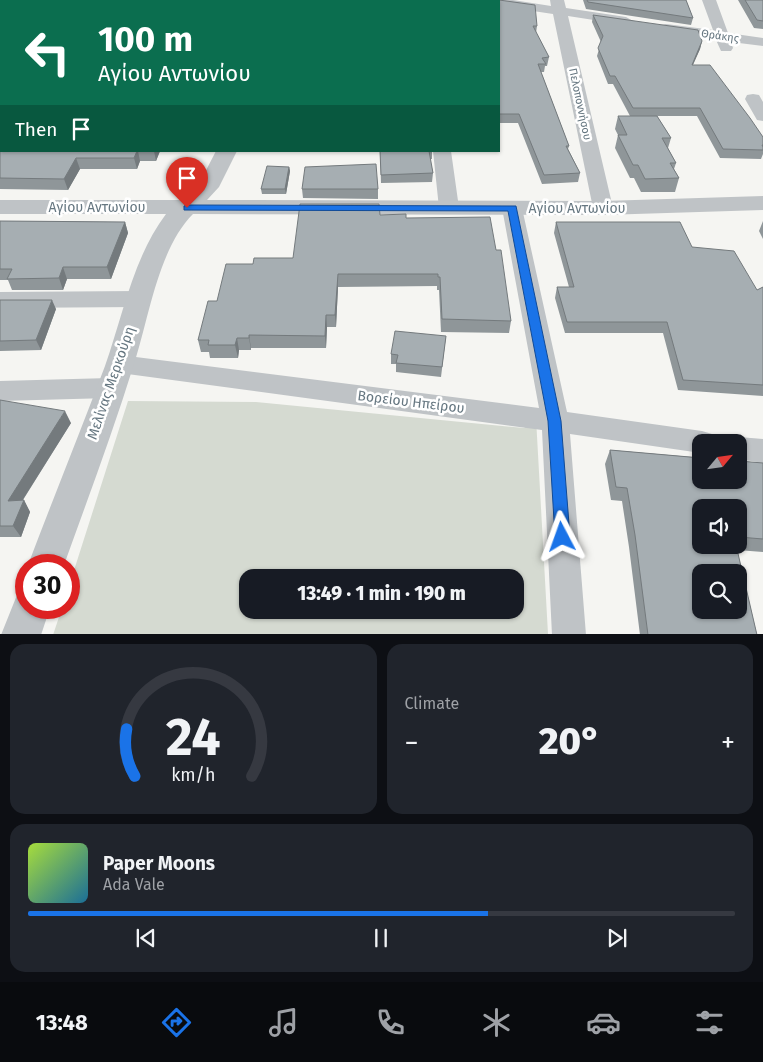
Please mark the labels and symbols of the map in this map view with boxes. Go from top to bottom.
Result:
street label: Θράκης [700,27,740,45]
street label: Πελοποννήσου [566,67,594,141]
pin [166,157,208,208]
street label: Αγίου Αντωνίου [48,199,146,216]
street label: Αγίου Αντωνίου [528,200,626,217]
street label: Μελίνας Μερκούρη [84,324,138,442]
street label: Βορείου Ηπείρου [356,387,466,417]
north arrow [692,434,748,489]
position arrow [535,510,587,562]
speed limit sign: 30 [15,554,80,619]

